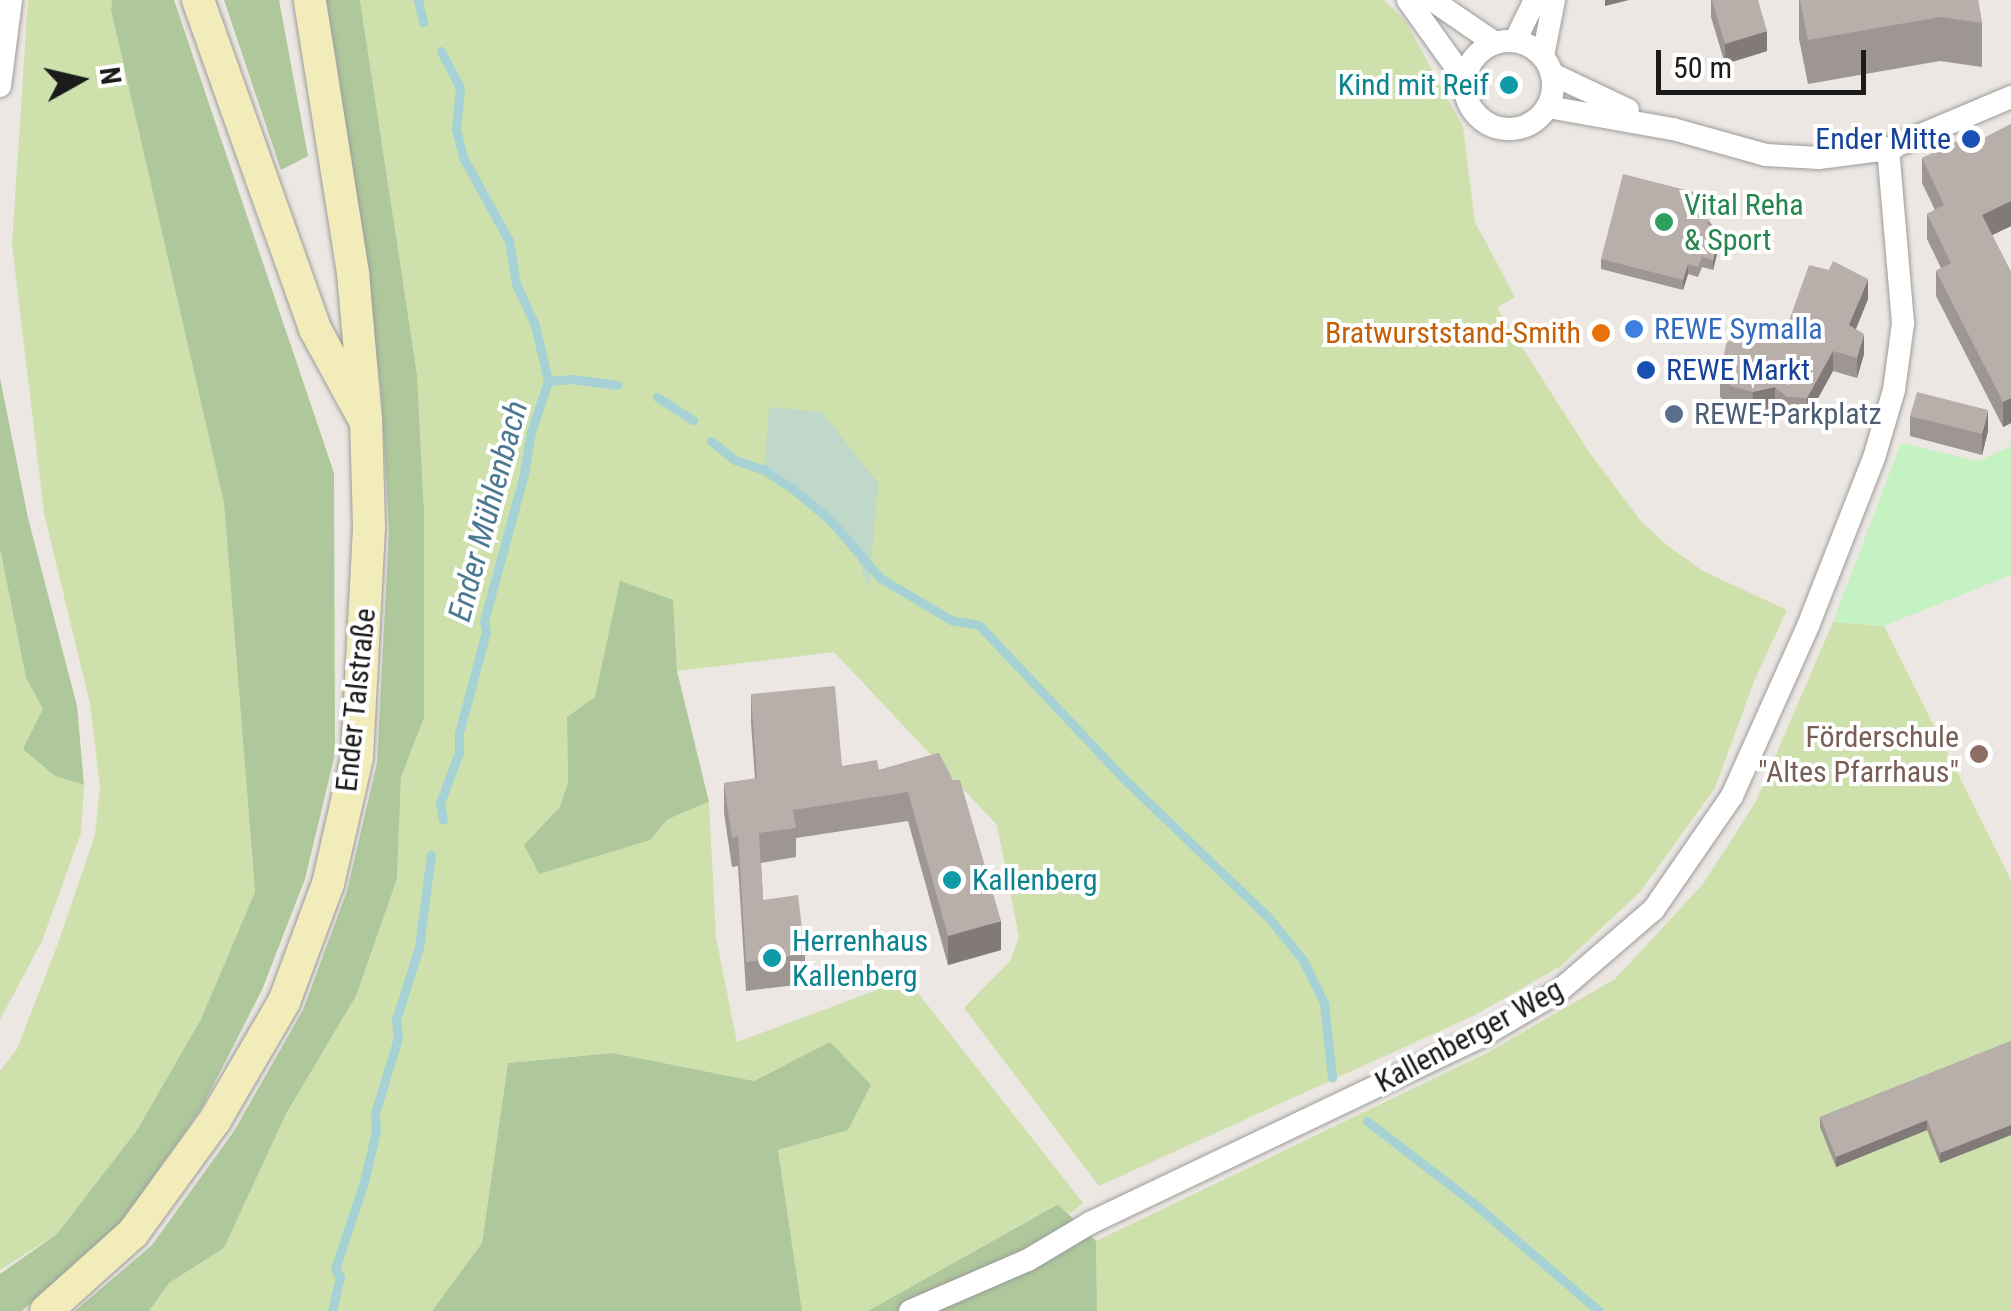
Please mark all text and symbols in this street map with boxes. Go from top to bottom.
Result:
north arrow [30,30,130,130]
scale bar [1661,30,1871,92]
text: 50 m [1673,50,1732,85]
text: N [93,65,128,87]
place label: Kind mit Reif [1338,67,1489,103]
marker: Kind mit Reif [1498,74,1520,96]
place label: Ender Mitte [1815,121,1951,157]
marker: Ender Mitte [1960,128,1982,150]
place label: Vital Reha & Sport [1684,187,1804,258]
marker: Vital Reha & Sport [1653,211,1675,233]
place label: REWE Symalla [1654,311,1823,347]
place label: Bratwurststand-Smith [1325,315,1581,351]
marker: REWE Symalla [1623,318,1645,340]
marker: Bratwurststand-Smith [1590,322,1612,344]
place label: REWE Markt [1666,352,1810,388]
marker: REWE Markt [1635,359,1657,381]
water label: Ender Mühlenbach [440,396,536,626]
place label: REWE-Parkplatz [1694,396,1882,432]
marker: REWE-Parkplatz [1663,403,1685,425]
street label: Ender Talstraße [328,606,384,794]
place label: Förderschule "Altes Pfarrhaus" [1758,719,1959,790]
marker: Förderschule "Altes Pfarrhaus" [1968,743,1990,765]
place label: Kallenberg [972,862,1098,898]
marker: Kallenberg [941,869,963,891]
place label: Herrenhaus Kallenberg [792,923,928,994]
marker: Herrenhaus Kallenberg [761,947,783,969]
street label: Kallenberger Weg [1369,972,1569,1100]

